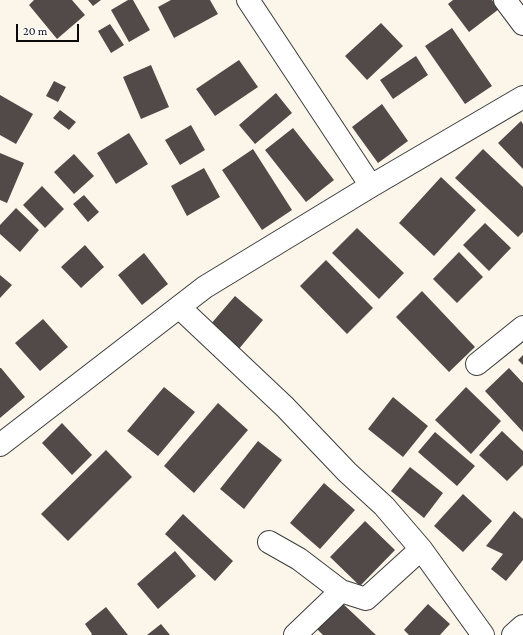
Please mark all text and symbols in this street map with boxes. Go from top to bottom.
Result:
scale bar [18,16,81,42]
text: 20 m [23,24,47,38]

